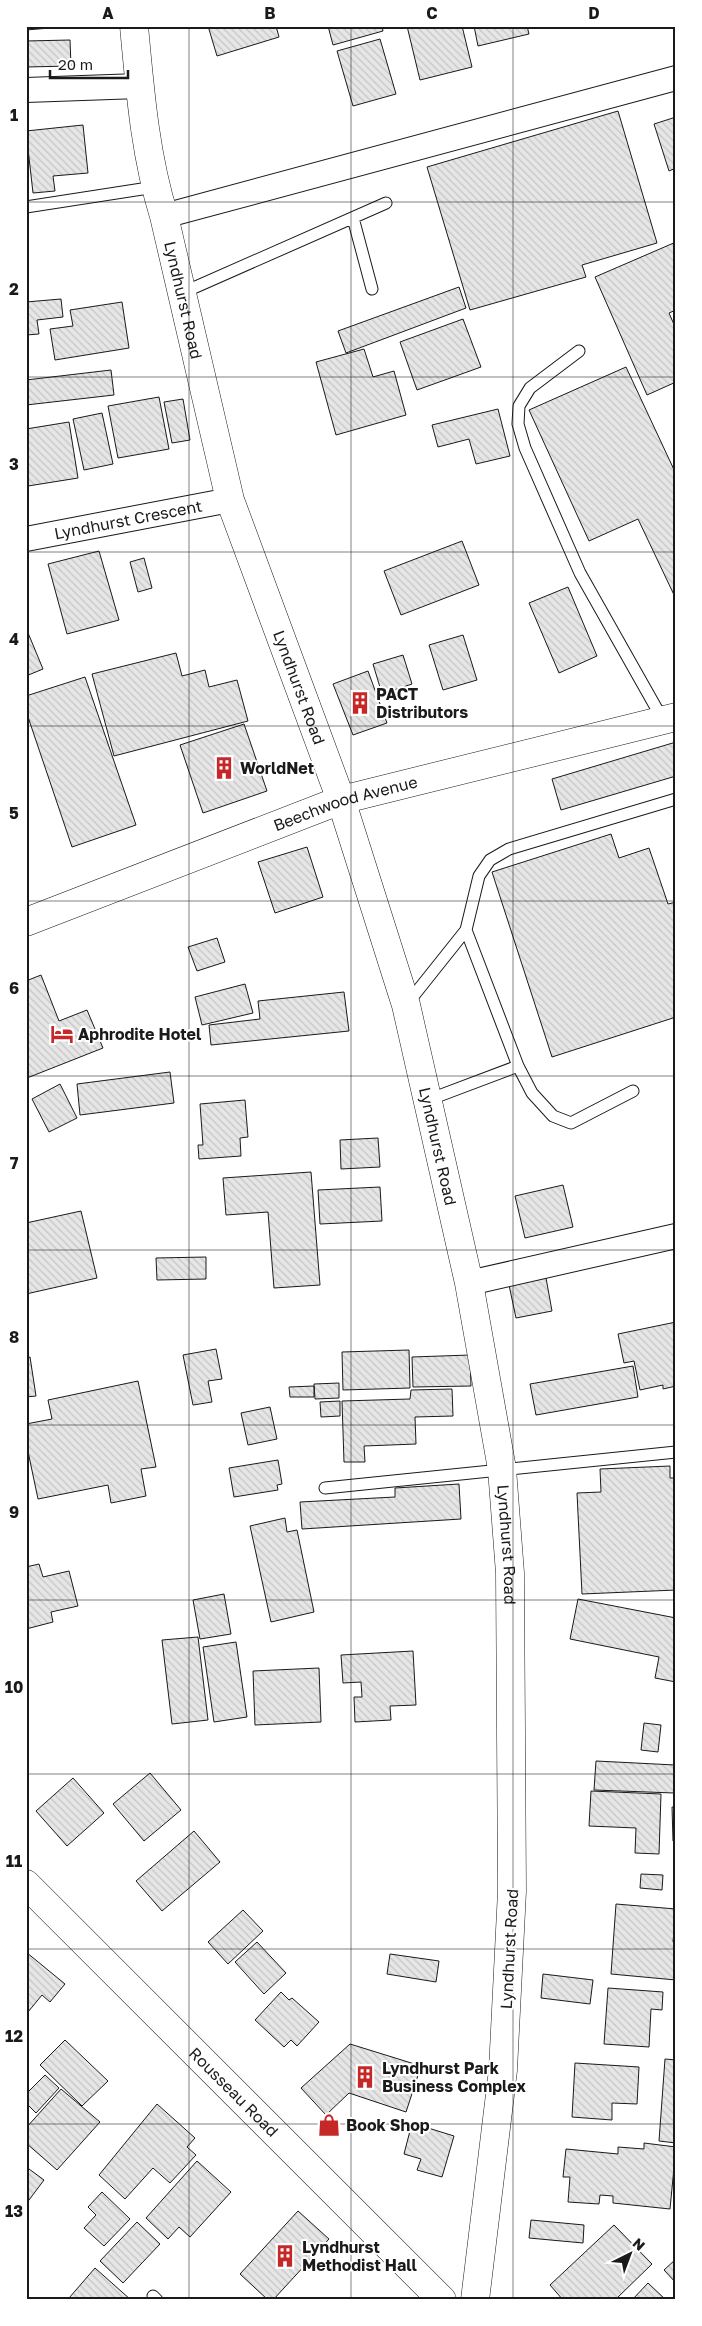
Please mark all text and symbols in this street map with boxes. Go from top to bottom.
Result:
text: A [102,3,114,23]
text: B [264,3,276,23]
text: C [426,3,438,23]
text: D [588,3,600,23]
scale bar [50,48,128,80]
text: 20 m [58,55,93,73]
text: 1 [10,105,18,125]
street label: Lyndhurst Road [160,239,207,361]
text: 2 [9,279,19,299]
text: 3 [9,454,19,474]
street label: Lyndhurst Crescent [53,496,204,543]
street label: Lyndhurst Road [269,627,330,747]
text: 4 [9,629,19,649]
place label: PACT Distributors [376,684,468,722]
building icon: PACT Distributors [347,690,373,716]
building icon: WorldNet [211,755,237,781]
place label: WorldNet [240,758,314,778]
street label: Beechwood Avenue [270,771,419,835]
text: 5 [9,803,19,823]
text: 6 [9,978,19,998]
hotel icon: Aphrodite Hotel [49,1021,75,1047]
place label: Aphrodite Hotel [78,1024,202,1044]
street label: Lyndhurst Road [415,1085,461,1207]
text: 7 [10,1153,19,1173]
text: 8 [9,1327,19,1347]
street label: Lyndhurst Road [493,1484,520,1605]
text: 9 [9,1502,19,1522]
text: 10 [5,1677,23,1697]
text: 11 [6,1851,22,1871]
street label: Lyndhurst Road [496,1888,522,2010]
text: 12 [5,2026,23,2046]
street label: Rousseau Road [185,2043,283,2141]
place label: Lyndhurst Park Business Complex [382,2058,526,2096]
building icon: Lyndhurst Park Business Complex [352,2064,378,2090]
shop icon: Book Shop [316,2112,342,2138]
place label: Book Shop [346,2115,430,2135]
text: 13 [5,2201,23,2221]
north arrow [604,2228,654,2278]
text: N [629,2234,649,2254]
place label: Lyndhurst Methodist Hall [302,2237,418,2275]
building icon: Lyndhurst Methodist Hall [272,2243,298,2269]

